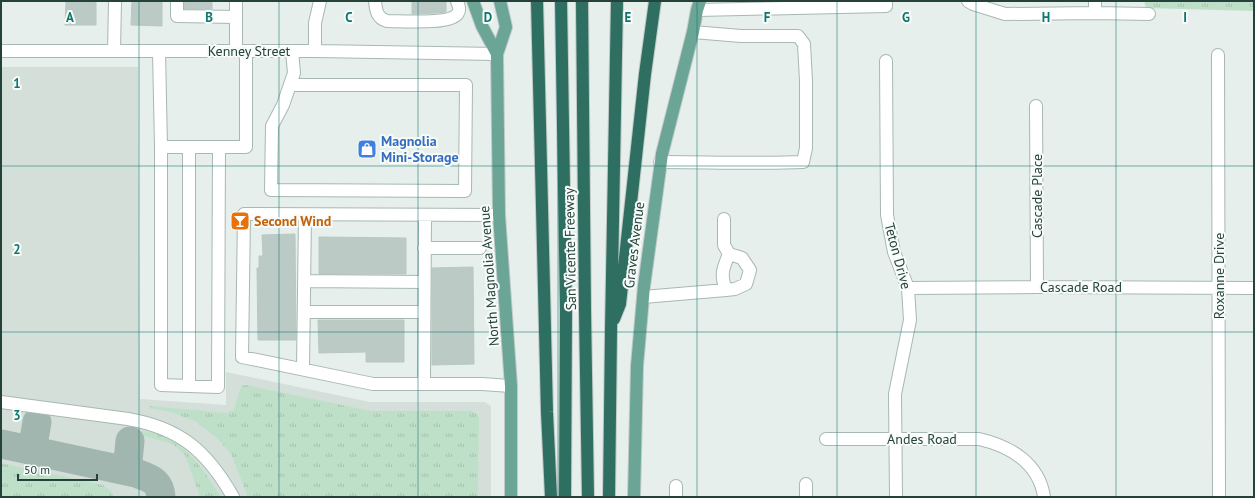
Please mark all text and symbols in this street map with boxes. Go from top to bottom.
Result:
text: A [66,9,74,26]
text: B [205,9,213,26]
text: C [345,9,353,26]
text: D [484,9,492,26]
text: E [625,9,632,26]
text: F [764,9,771,26]
text: G [902,9,910,26]
text: H [1042,9,1050,26]
text: I [1183,9,1187,26]
street label: Kenney Street [208,42,291,60]
text: 1 [13,75,21,92]
place label: Magnolia Mini-Storage [381,132,459,166]
shop icon: Magnolia Mini-Storage [356,138,378,160]
street label: Cascade Place [1028,154,1046,238]
street label: San Vicente Freeway [560,187,580,311]
street label: Graves Avenue [620,201,648,289]
street label: North Magnolia Avenue [475,205,503,347]
bar icon: Second Wind [229,210,251,232]
place label: Second Wind [254,212,331,230]
street label: Teton Drive [881,221,915,291]
street label: Roxanne Drive [1210,233,1228,319]
text: 2 [13,241,21,258]
street label: Cascade Road [1040,278,1122,296]
text: 3 [13,407,21,424]
street label: Andes Road [887,430,957,448]
scale bar [18,456,97,482]
text: 50 m [24,462,50,477]

